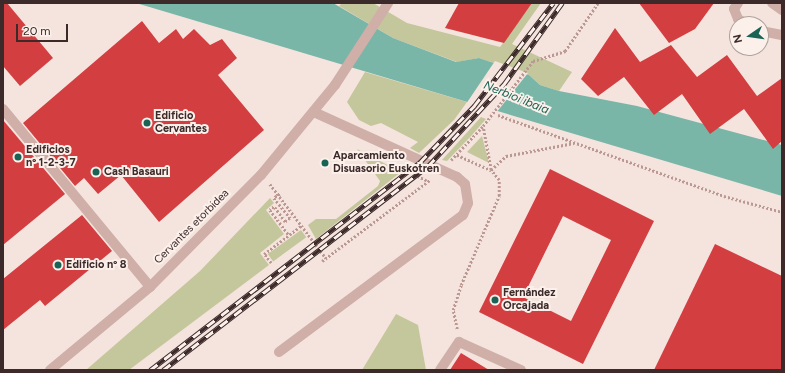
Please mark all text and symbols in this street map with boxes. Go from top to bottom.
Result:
scale bar [18,16,70,42]
north arrow [729,16,769,56]
text: 20 m [23,24,51,38]
text: N [731,33,745,44]
water label: Nerbioi ibaia [481,78,551,118]
place label: Edificio Cervantes [155,110,207,136]
marker: Edificio Cervantes [142,118,152,128]
place label: Edificios nº 1-2-3-7 [26,144,76,170]
place label: Aparcamiento Disuasorio Euskotren [333,150,439,176]
marker: Edificios nº 1-2-3-7 [13,152,23,162]
marker: Aparcamiento Disuasorio Euskotren [320,158,330,168]
place label: Cash Basauri [104,165,169,179]
marker: Cash Basauri [91,167,101,177]
street label: Cervantes etorbidea [152,187,232,267]
place label: Edificio nº 8 [66,258,127,272]
marker: Edificio nº 8 [53,260,63,270]
place label: Fernández Orcajada [503,287,555,313]
marker: Fernández Orcajada [490,295,500,305]

